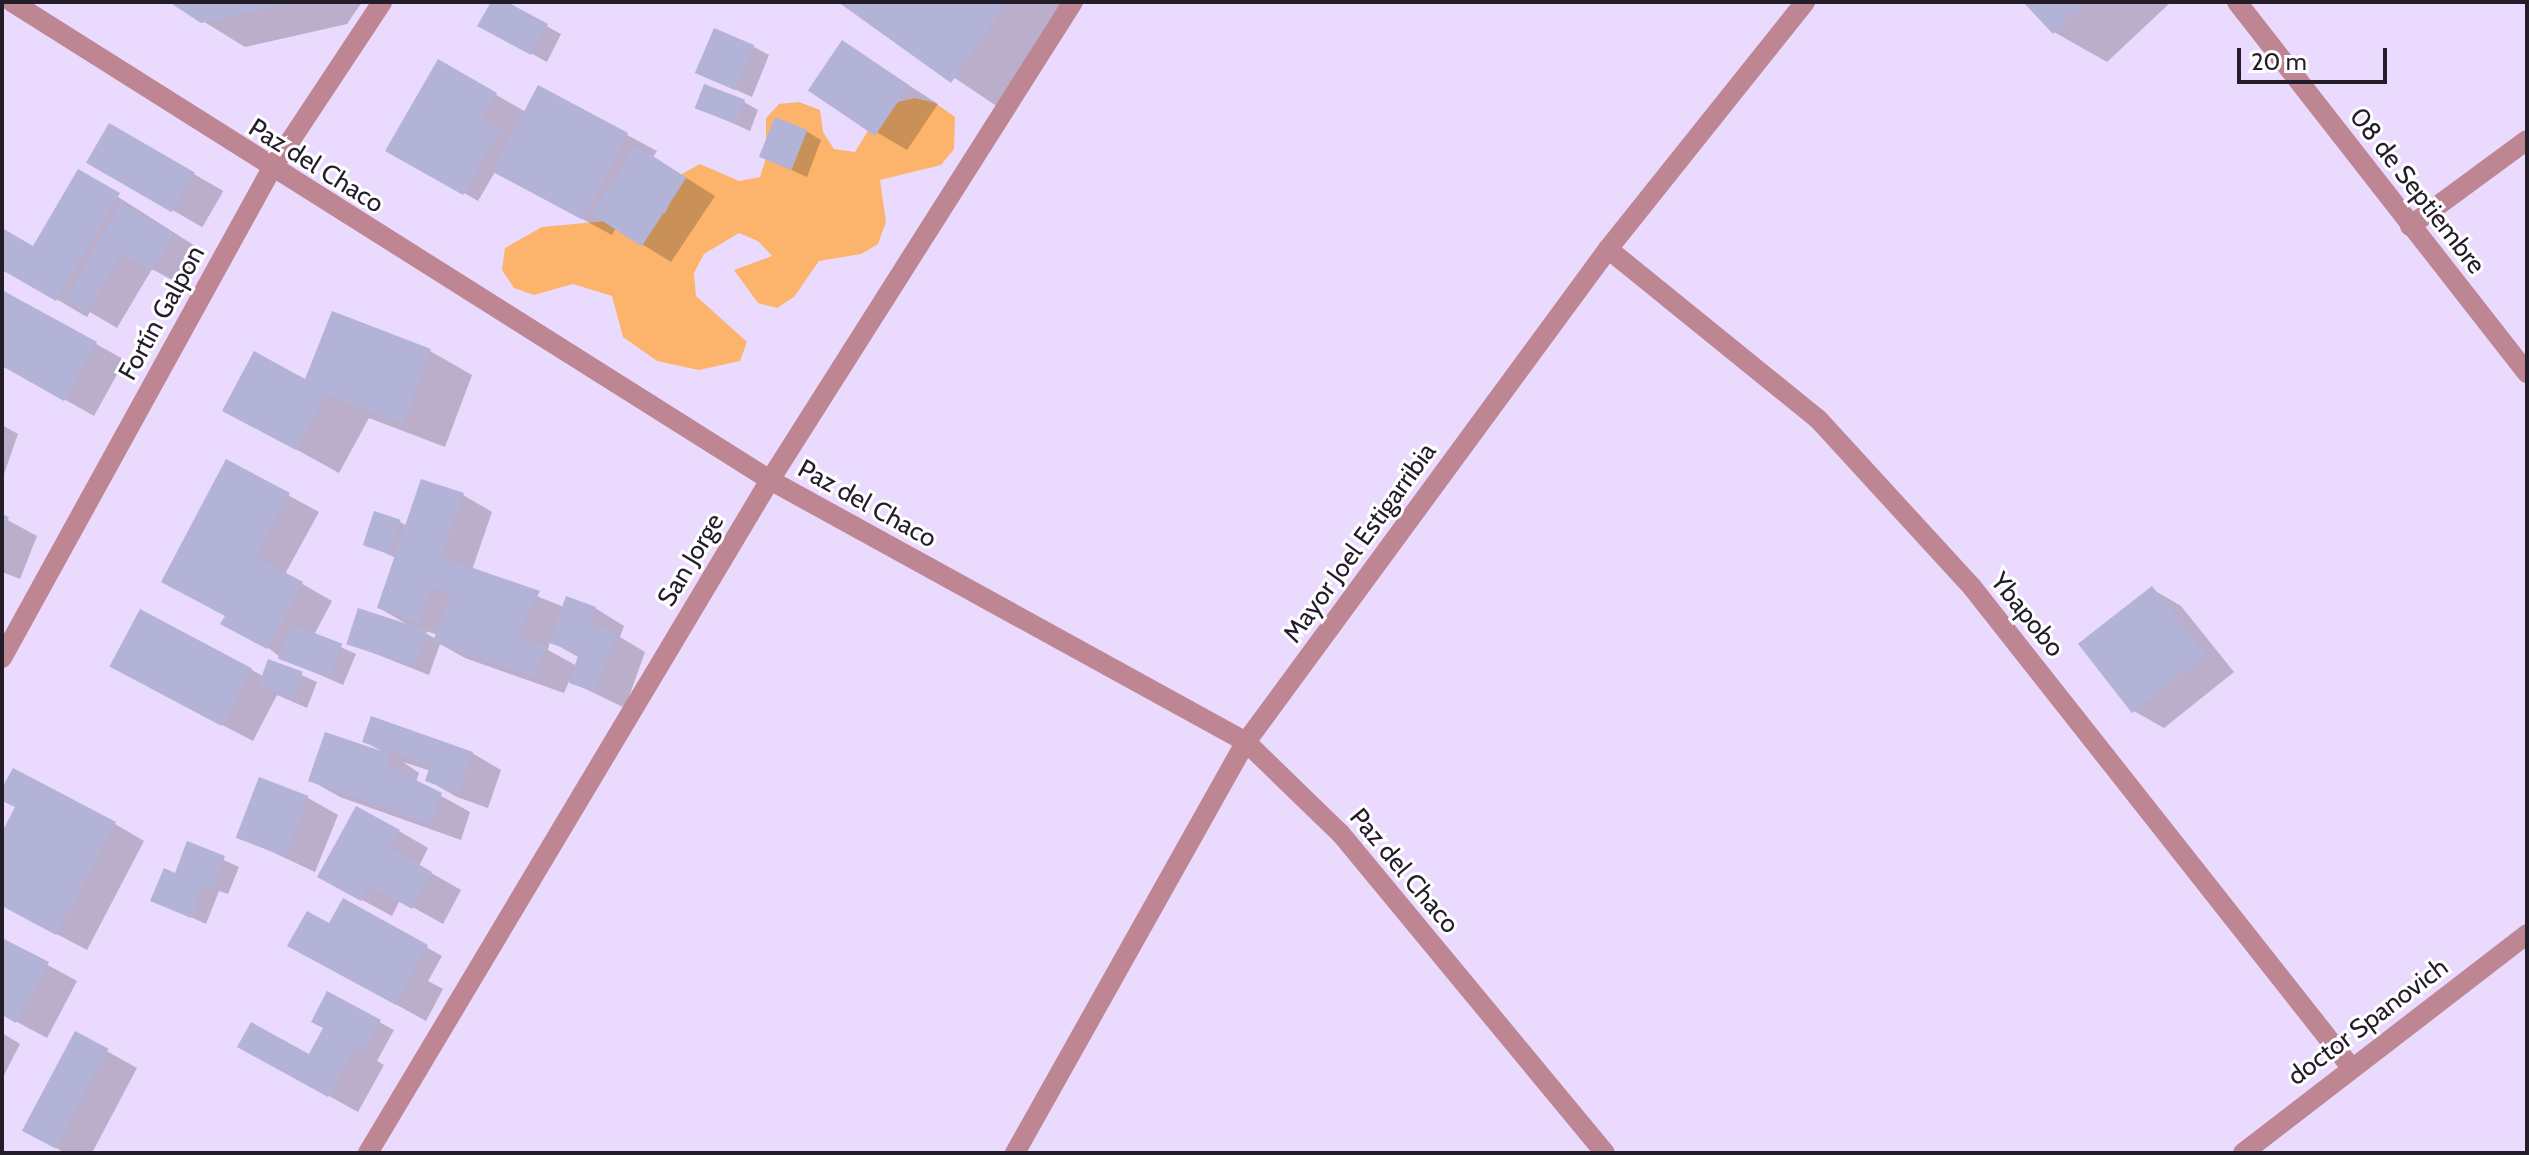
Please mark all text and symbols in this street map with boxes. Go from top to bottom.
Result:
scale bar [2241,32,2391,82]
text: 20 m [2251,47,2307,76]
street label: 08 de Septiembre [2342,102,2492,280]
street label: Paz del Chaco [243,112,389,220]
street label: Fortín Galpon [112,240,212,386]
street label: Mayor Joel Estigarribia [1277,437,1443,649]
street label: Paz del Chaco [792,453,942,555]
street label: San Jorge [651,508,731,612]
street label: Ybapobo [1984,567,2070,663]
street label: Paz del Chaco [1343,802,1465,940]
street label: doctor Spanovich [2282,952,2454,1092]

